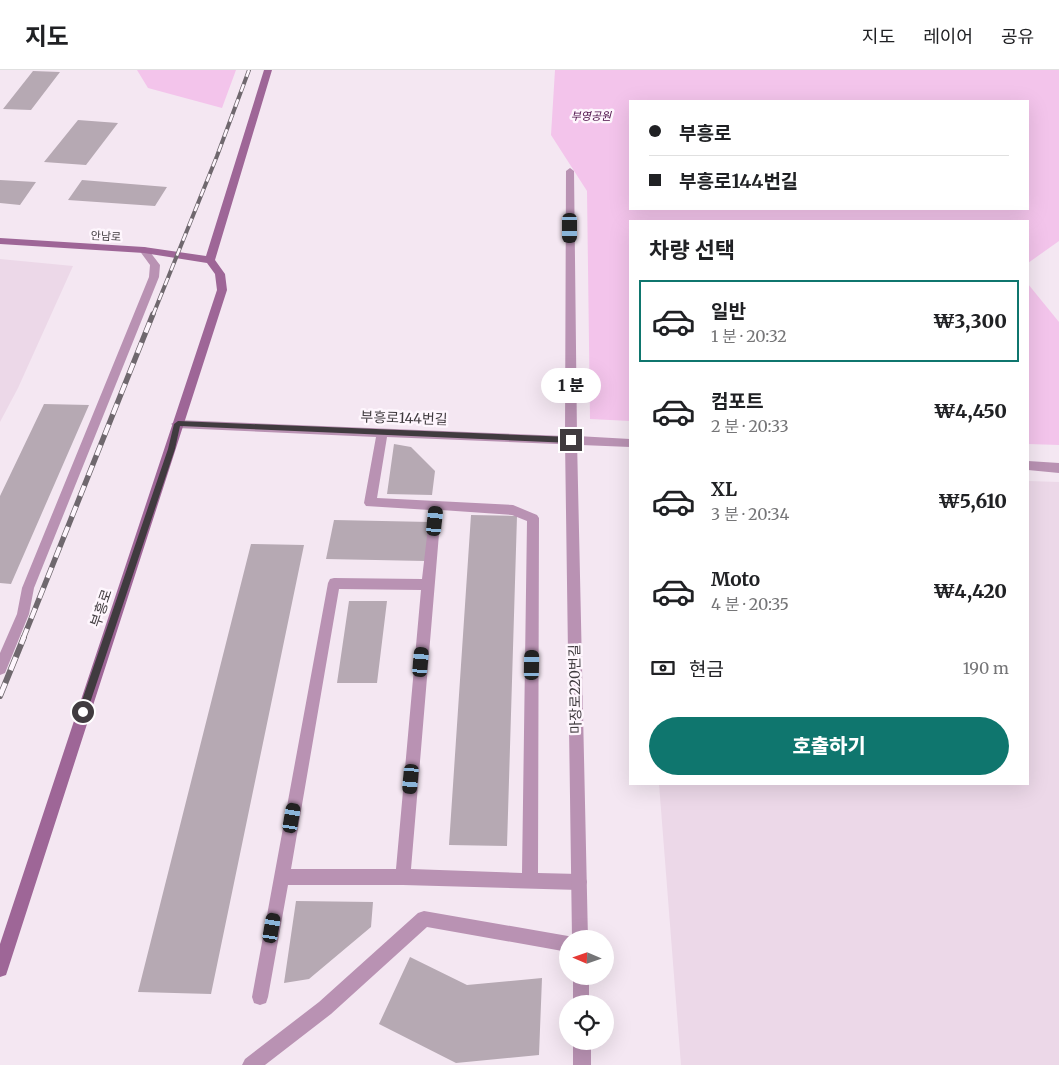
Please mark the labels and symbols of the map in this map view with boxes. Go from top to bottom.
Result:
park label: 부영공원 [571,109,612,123]
car [562,213,577,243]
street label: 안남로 [90,228,122,244]
callout: 1 분 [541,368,601,402]
street label: 부흥로144번길 [360,407,448,429]
route end [560,429,582,451]
car [425,505,444,537]
street label: 부흥로 [86,587,116,629]
street label: 마장로220번길 [565,644,585,734]
car [412,646,429,678]
car [524,650,539,680]
route start [72,701,94,723]
car [402,763,419,795]
car [282,802,301,834]
car [262,912,281,944]
north arrow [559,930,614,985]

